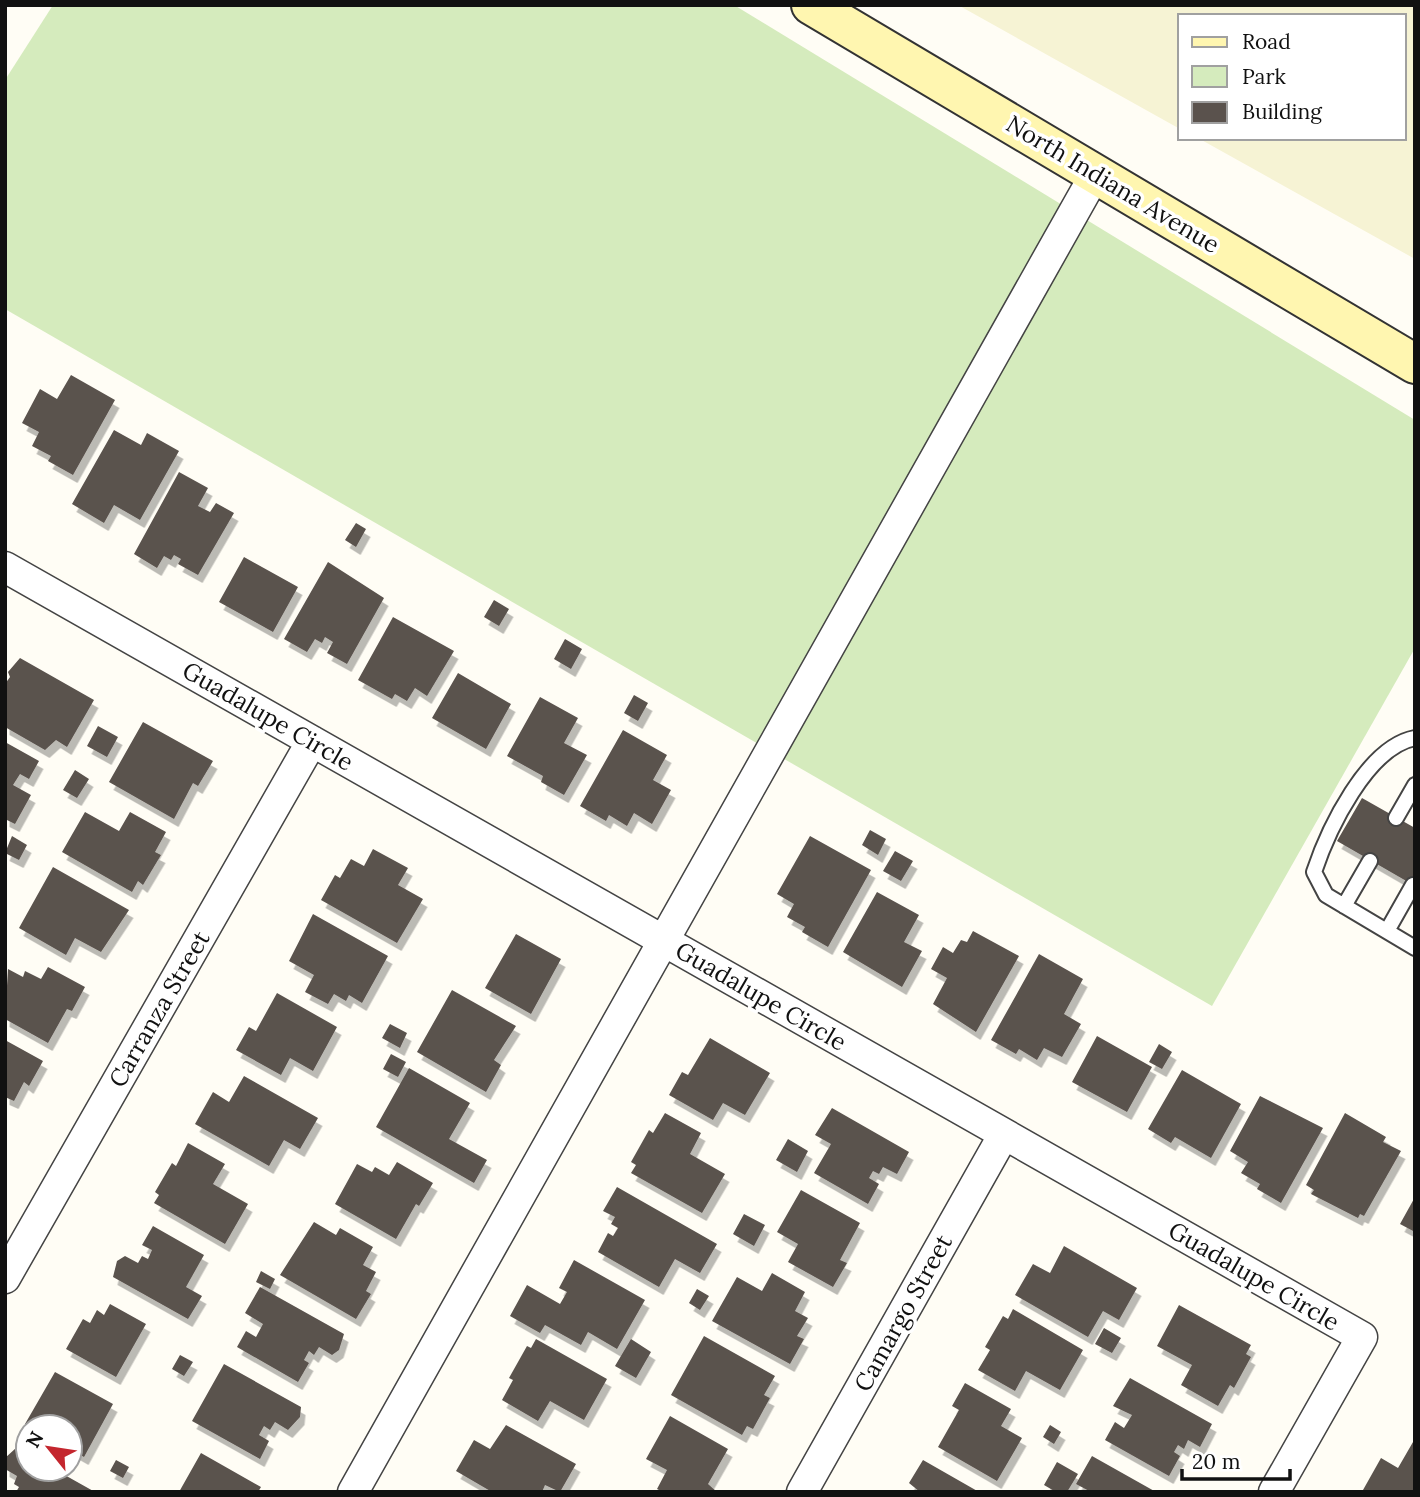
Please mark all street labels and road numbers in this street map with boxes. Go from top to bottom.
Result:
street label: North Indiana Avenue [1001,108,1225,260]
street label: Guadalupe Circle [177,655,359,777]
street label: Carranza Street [102,925,217,1093]
street label: Guadalupe Circle [670,935,852,1057]
street label: Guadalupe Circle [1163,1215,1345,1337]
street label: Camargo Street [847,1228,959,1397]

